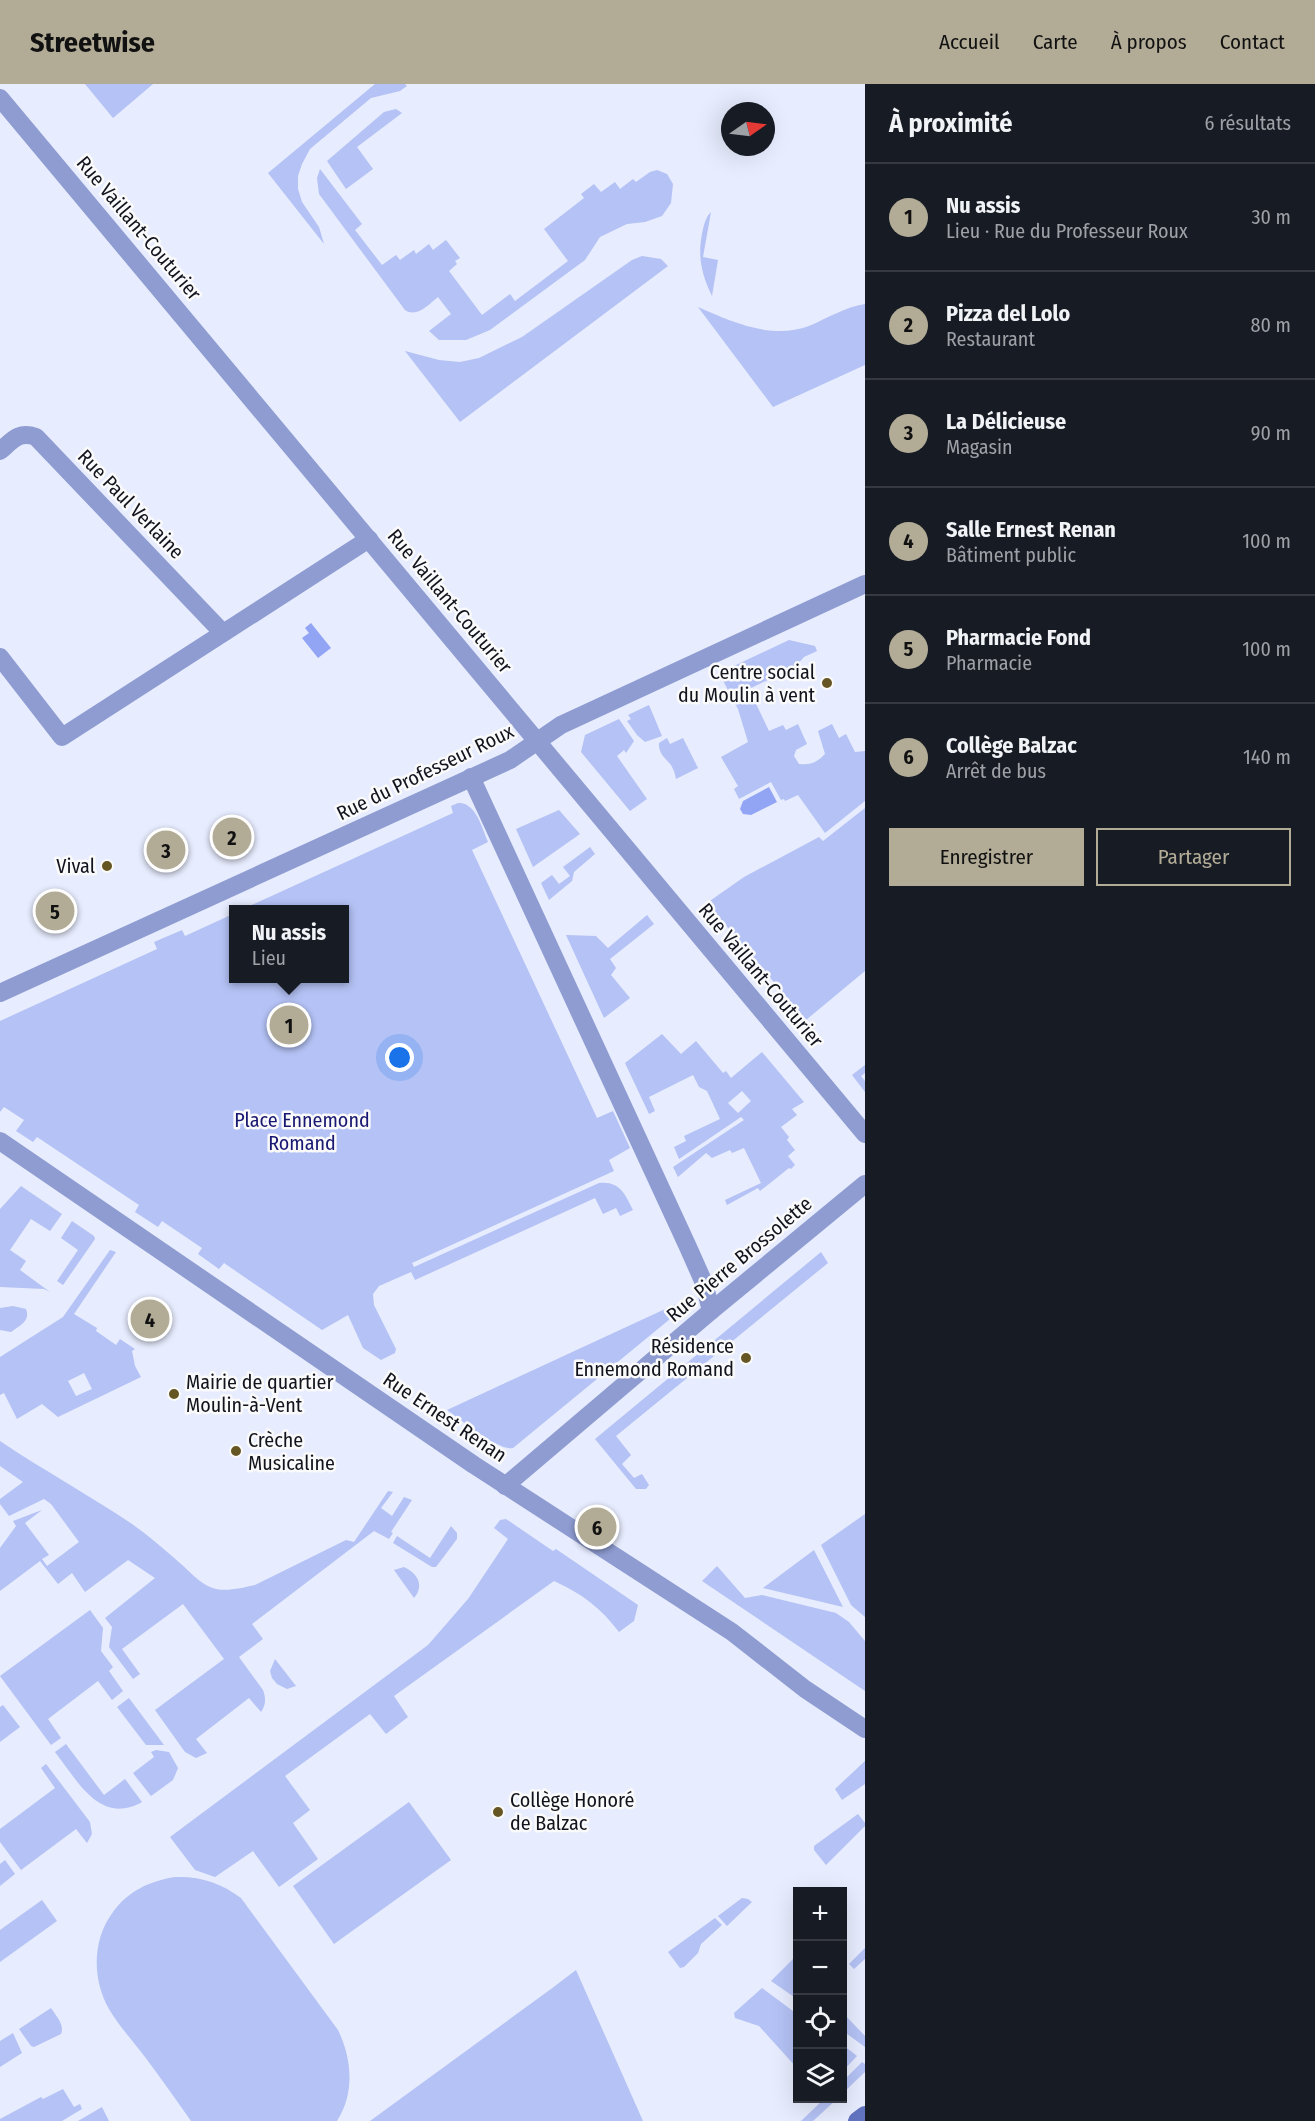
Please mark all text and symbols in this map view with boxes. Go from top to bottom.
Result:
text: Streetwise [30,26,155,59]
text: Accueil [939,29,1000,55]
text: Carte [1033,29,1078,55]
text: À propos [1111,29,1187,55]
text: Contact [1220,29,1285,55]
north arrow [721,102,775,156]
text: À proximité [889,108,1012,139]
text: 6 résultats [1205,111,1291,135]
street label: Rue Vaillant-Couturier [72,151,206,305]
text: Nu assis [946,192,1020,219]
text: 1 [904,205,913,229]
text: 30 m [1251,205,1291,229]
text: Lieu · Rue du Professeur Roux [946,219,1188,243]
text: Pizza del Lolo [946,300,1070,327]
text: 2 [904,313,913,337]
text: 80 m [1251,313,1291,337]
text: Restaurant [946,327,1035,351]
text: La Délicieuse [946,408,1066,435]
text: 3 [904,421,913,445]
text: 90 m [1251,421,1291,445]
text: Magasin [946,435,1013,459]
street label: Rue Paul Verlaine [73,444,189,564]
text: Salle Ernest Renan [946,516,1116,543]
street label: Rue Vaillant-Couturier [383,524,517,678]
text: 4 [903,529,914,553]
text: 100 m [1242,529,1291,553]
text: Bâtiment public [946,543,1076,567]
text: Pharmacie Fond [946,624,1091,651]
text: 5 [904,637,913,661]
text: 100 m [1242,637,1291,661]
text: Pharmacie [946,651,1032,675]
place label: Centre social du Moulin à vent [678,660,815,707]
marker: Centre social du Moulin à vent [820,676,834,690]
street label: Rue du Professeur Roux [333,719,518,825]
text: Collège Balzac [946,732,1077,759]
text: 6 [903,745,914,769]
text: 140 m [1243,745,1291,769]
text: Arrêt de bus [946,759,1046,783]
pin: 2 [212,814,252,860]
pin: 3 [146,828,186,873]
button: Enregistrer [889,828,1084,886]
button: Partager [1096,828,1291,886]
place label: Vival [56,854,95,878]
marker: Vival [100,859,114,873]
pin: 5 [36,888,74,934]
street label: Rue Vaillant-Couturier [694,898,828,1052]
popup [229,905,349,983]
text: Nu assis [252,919,326,946]
text: Lieu [252,946,286,970]
pin: 1 [270,1002,308,1048]
your location [385,1043,414,1072]
park label: Place Ennemond Romand [234,1108,370,1155]
street label: Rue Pierre Brossolette [661,1191,817,1327]
pin: 4 [130,1296,170,1342]
place label: Résidence Ennemond Romand [574,1334,734,1381]
marker: Résidence Ennemond Romand [739,1351,753,1365]
street label: Rue Ernest Renan [379,1367,511,1467]
place label: Mairie de quartier Moulin-à-Vent [186,1370,333,1417]
marker: Mairie de quartier Moulin-à-Vent [167,1387,181,1401]
place label: Crèche Musicaline [248,1428,335,1475]
marker: Crèche Musicaline [229,1444,243,1458]
pin: 6 [578,1504,616,1550]
place label: Collège Honoré de Balzac [510,1788,634,1835]
marker: Collège Honoré de Balzac [491,1805,505,1819]
map controls [793,1887,847,2103]
button: + [793,1887,847,1941]
button: − [793,1941,847,1995]
button: locate [793,1995,847,2049]
button: layers [793,2049,847,2103]

